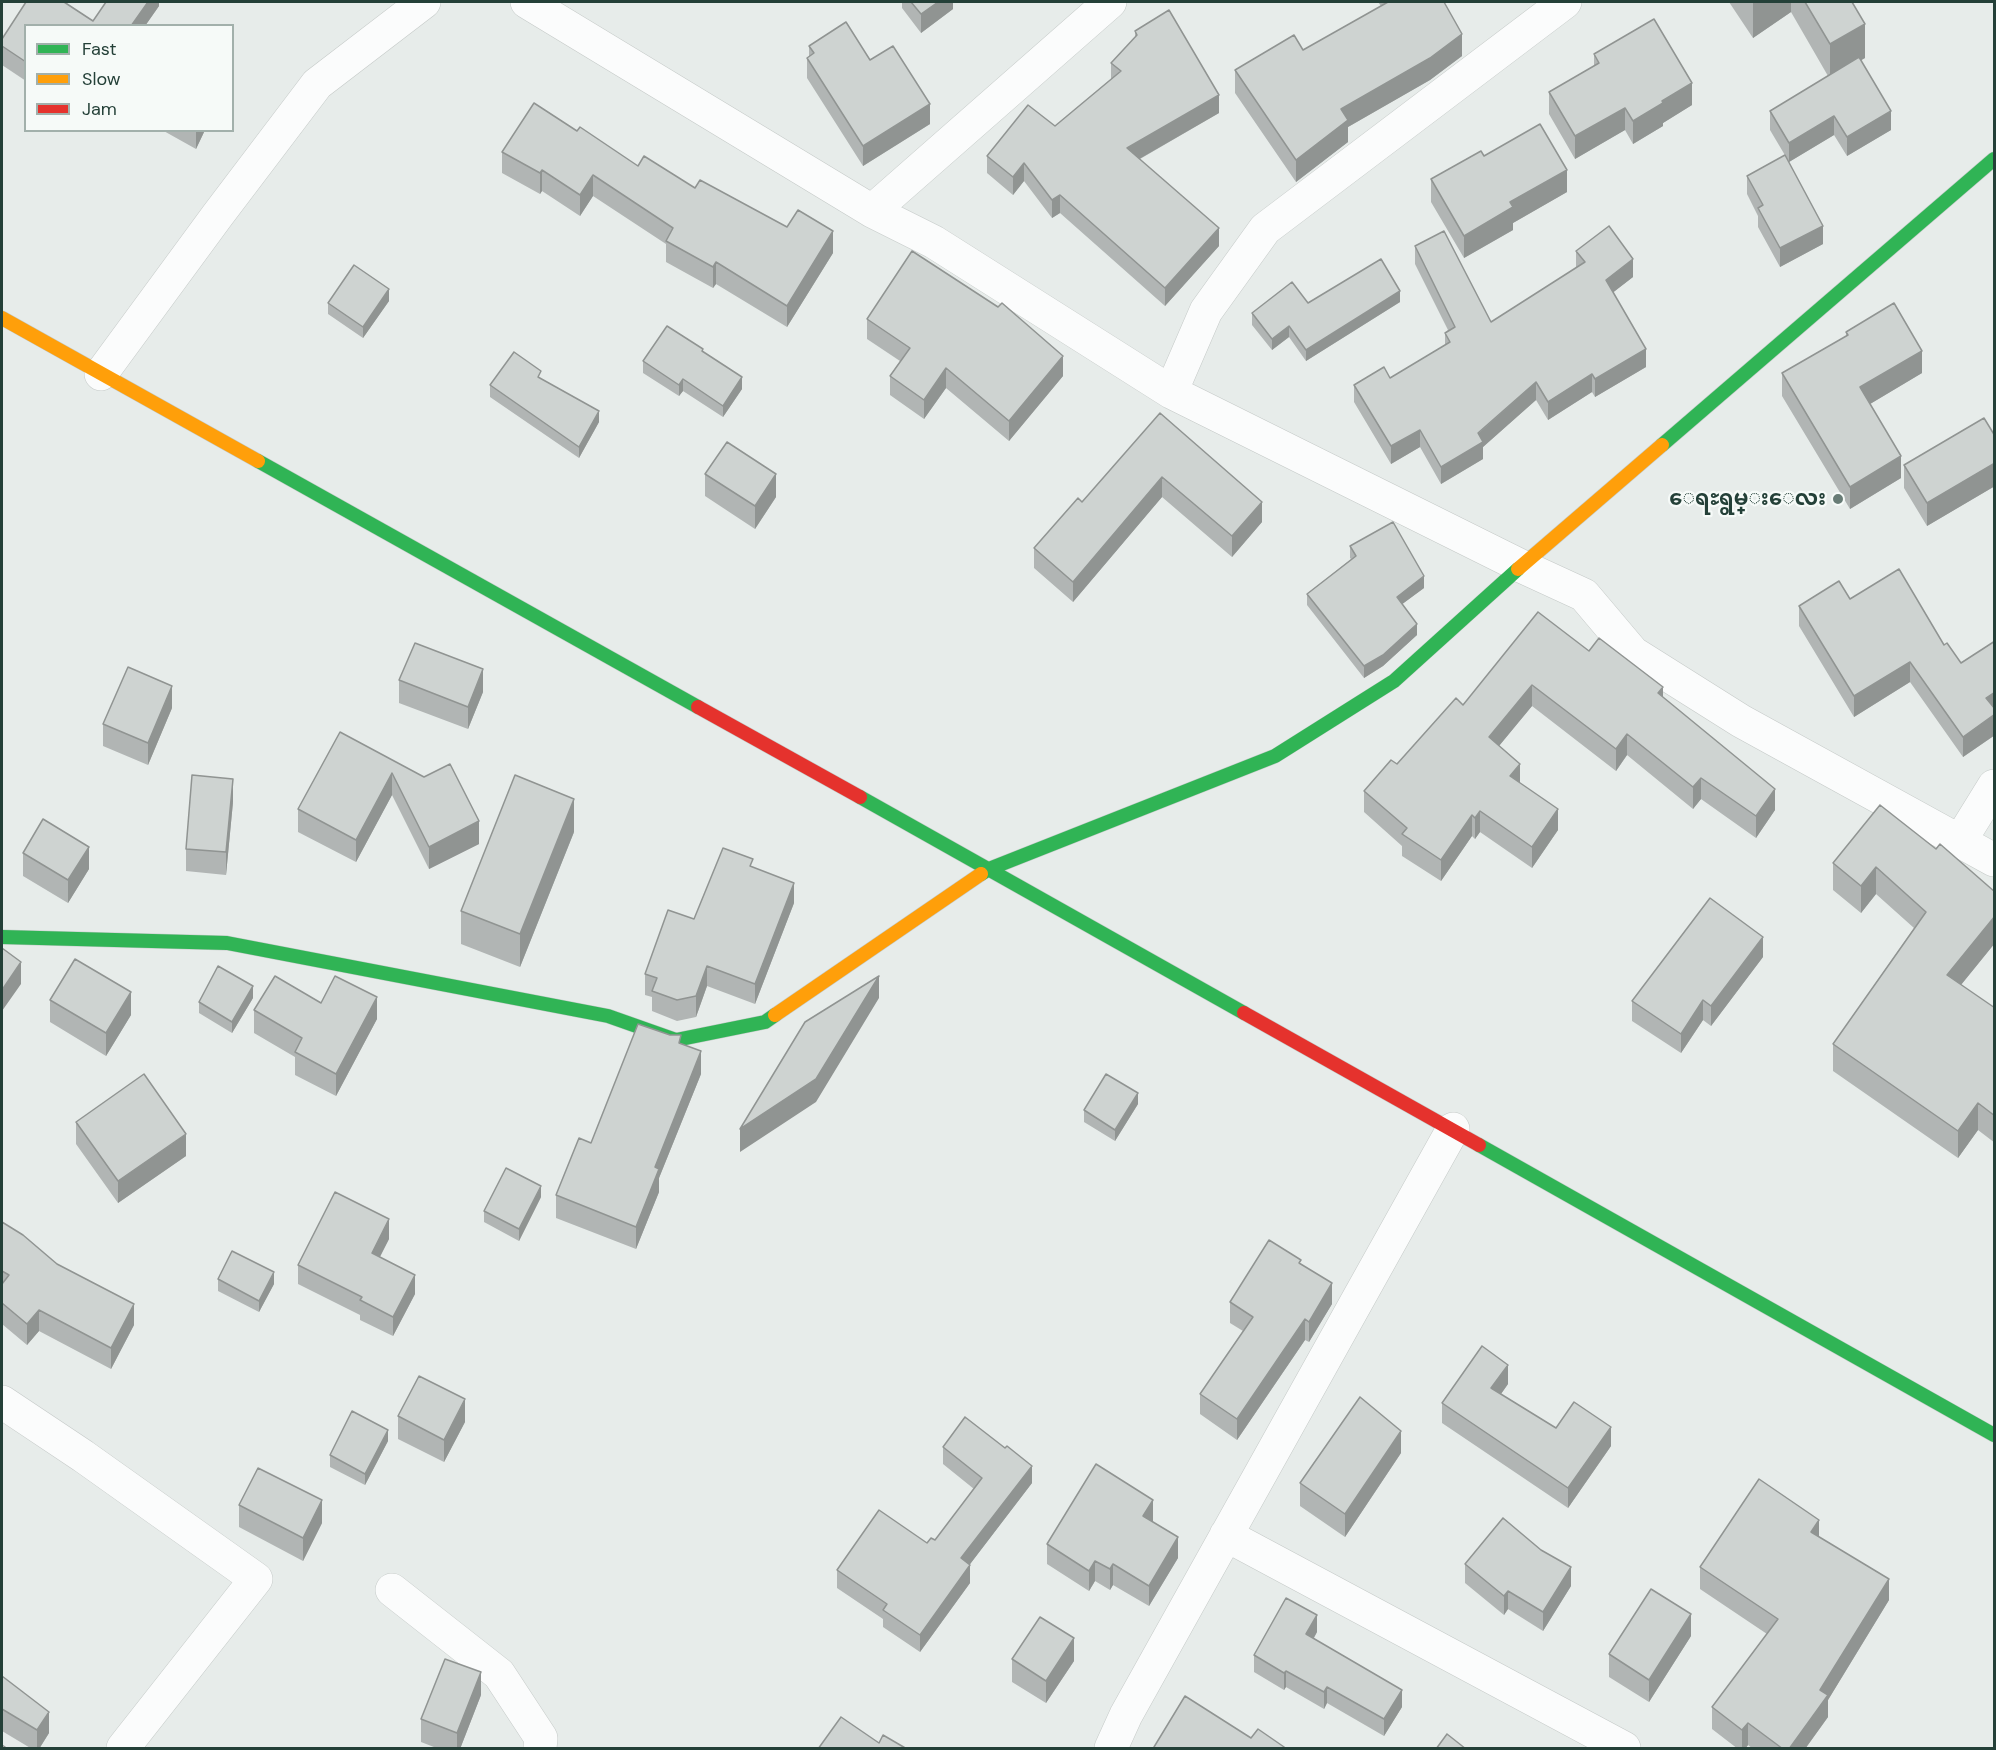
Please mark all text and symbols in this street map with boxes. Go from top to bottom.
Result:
legend [24,24,234,132]
text: Fast [82,37,117,61]
text: Slow [82,67,121,91]
text: Jam [82,97,117,121]
place label: ေရႊရွမ္းေလး [1669,486,1826,512]
marker: ေရႊရွမ္းေလး [1831,492,1845,506]

